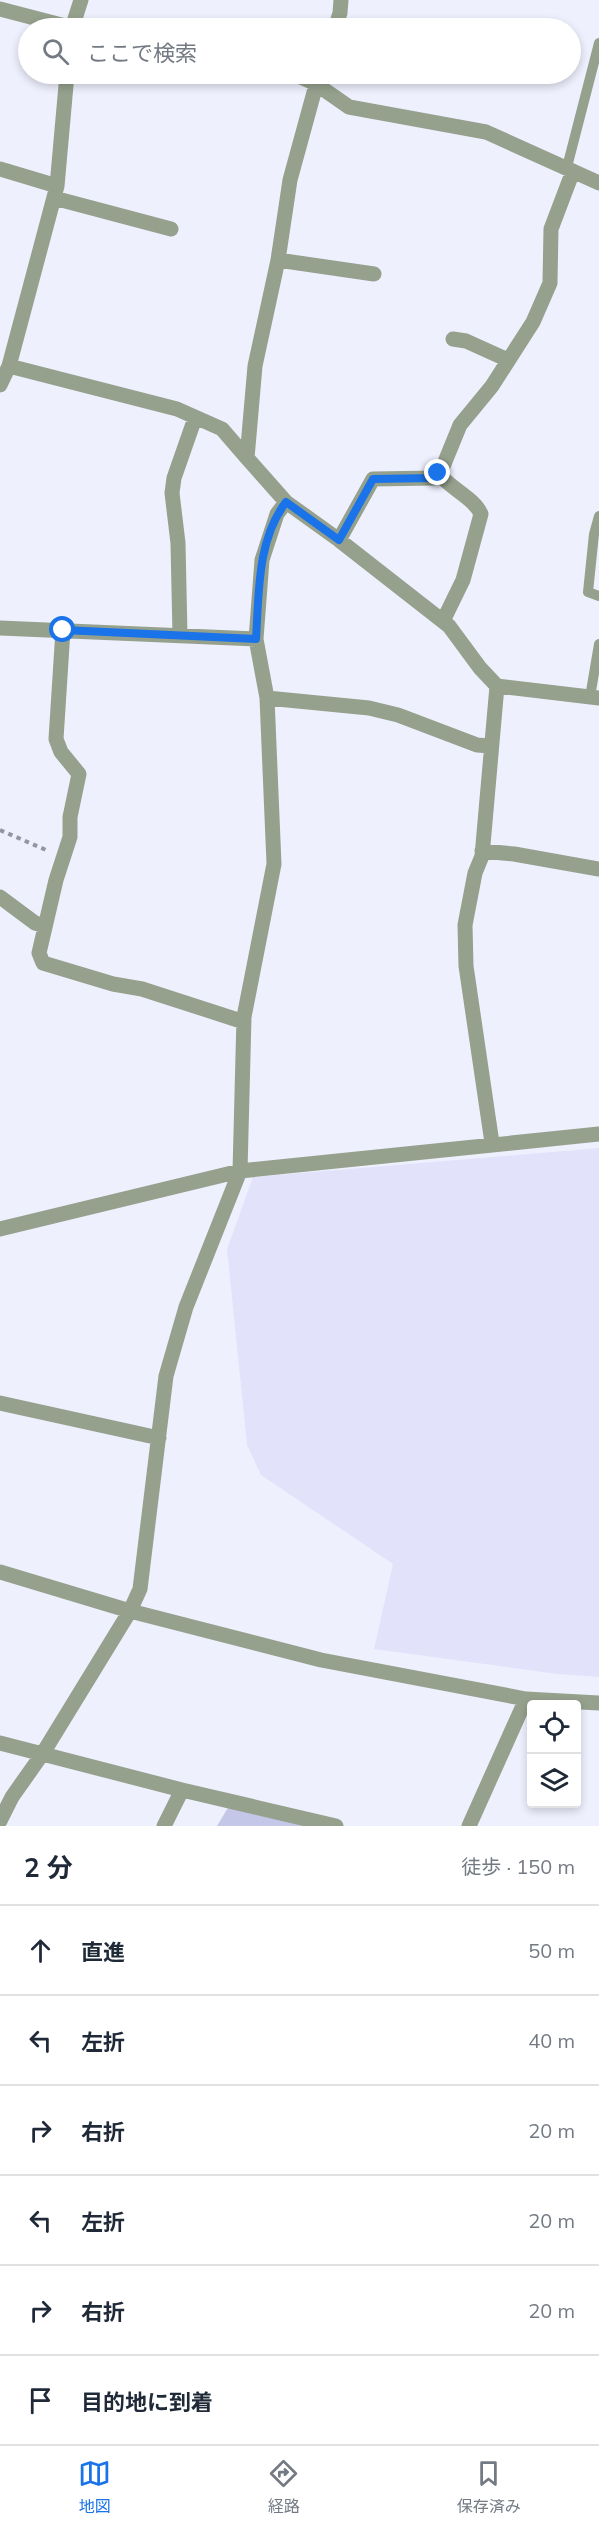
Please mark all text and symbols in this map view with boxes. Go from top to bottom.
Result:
search box [18,18,581,84]
icon: search [39,35,72,68]
text: ここで検索 [87,39,197,67]
route end [424,459,450,485]
route start [49,616,75,642]
map controls [527,1700,581,1808]
button: locate [527,1700,581,1754]
button: layers [527,1754,581,1808]
text: 2 分 [24,1851,73,1884]
text: 徒歩 · 150 m [461,1854,575,1879]
icon: ahead [24,1934,57,1967]
text: 直進 [81,1938,125,1966]
text: 50 m [528,1938,575,1963]
icon: left [24,2024,57,2057]
text: 左折 [81,2028,125,2056]
text: 40 m [528,2028,575,2053]
icon: right [24,2114,57,2147]
text: 右折 [81,2118,125,2146]
text: 20 m [528,2118,575,2143]
icon: left [24,2204,57,2237]
text: 左折 [81,2208,125,2236]
text: 20 m [528,2208,575,2233]
icon: right [24,2294,57,2327]
text: 右折 [81,2298,125,2326]
text: 20 m [528,2298,575,2323]
icon: arrive [24,2384,57,2417]
text: 目的地に到着 [81,2388,213,2416]
tab: 地図 [78,2457,111,2517]
tab: 経路 [267,2457,300,2517]
tab: 保存済み [457,2457,521,2517]

